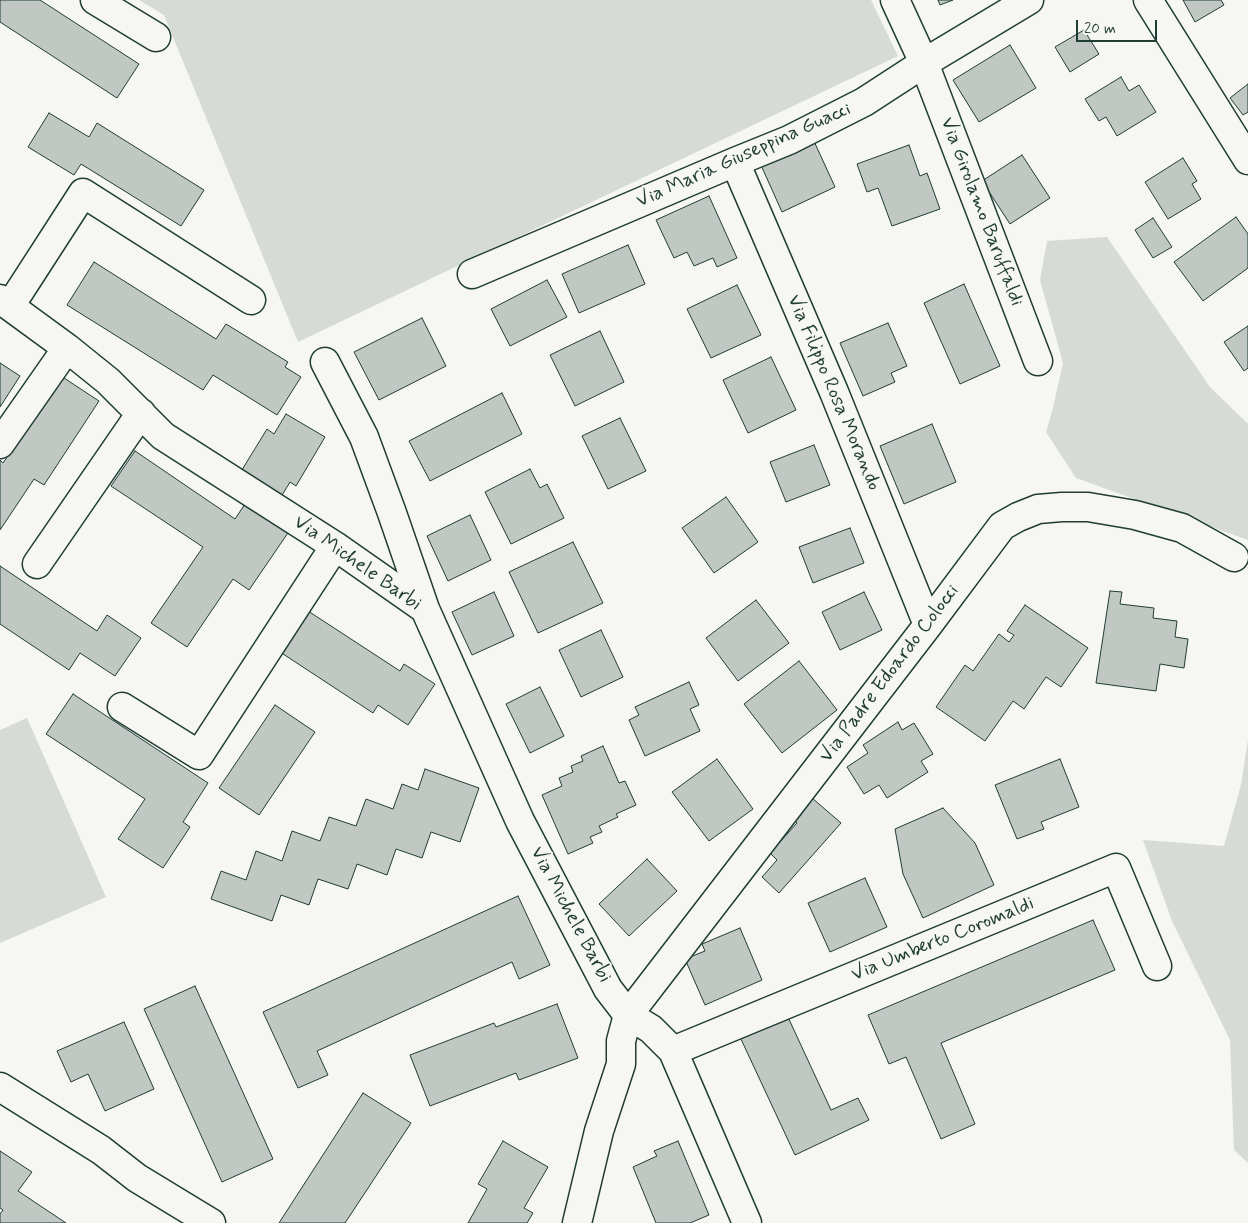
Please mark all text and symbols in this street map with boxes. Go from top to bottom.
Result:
scale bar [1078,10,1159,42]
text: 20 m [1084,19,1116,39]
street label: Via Maria Giuseppina Guacci [633,98,855,214]
street label: Via Girolamo Baruffaldi [934,114,1028,310]
street label: Via Filippo Rosa Morando [781,291,885,495]
street label: Via Michele Barbi [288,511,426,617]
street label: Via Padre Edoardo Colocci [815,580,965,768]
street label: Via Michele Barbi [524,843,616,987]
street label: Via Umberto Coromaldi [848,892,1038,988]

